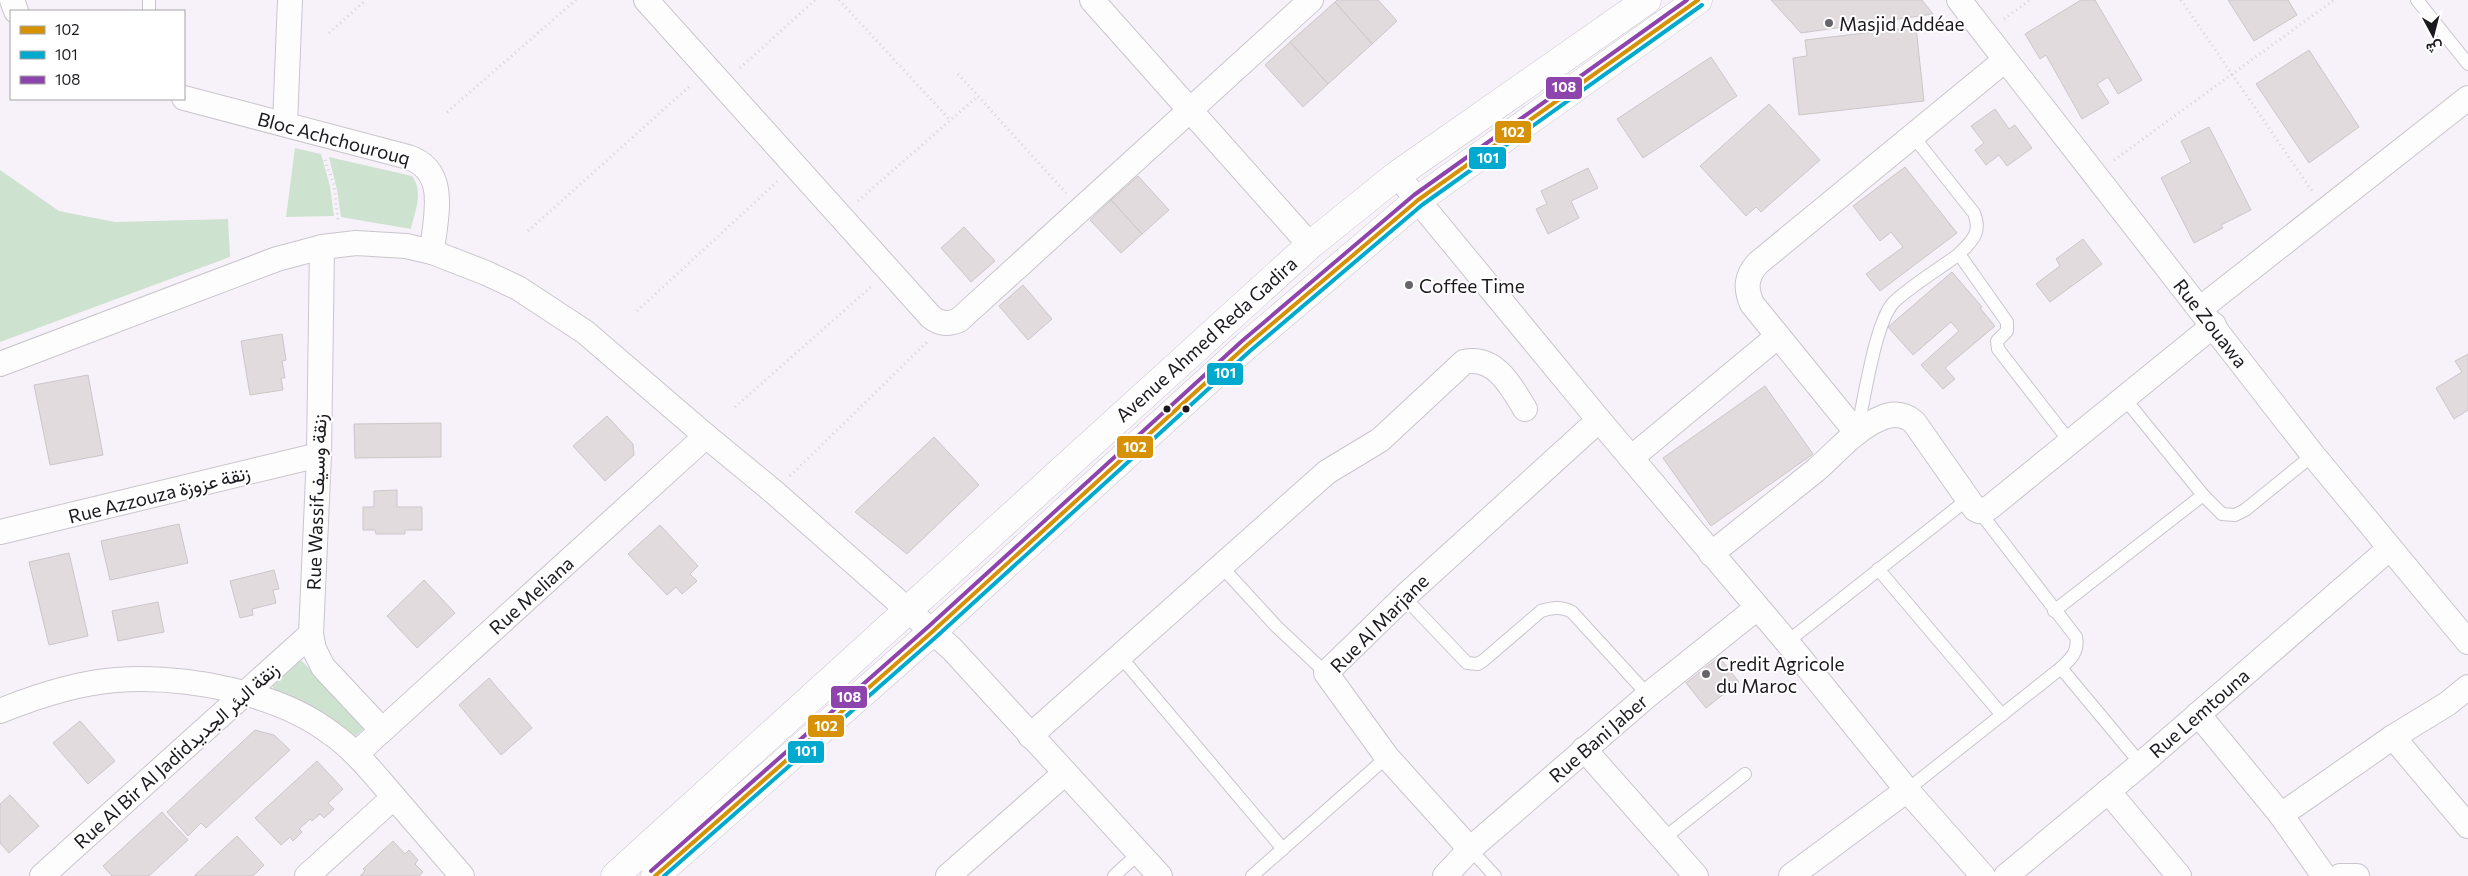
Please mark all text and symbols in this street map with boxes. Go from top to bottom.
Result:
legend [10,10,185,100]
north arrow [2408,10,2458,60]
place label: Masjid Addéae [1839,12,1965,35]
marker: Masjid Addéae [1823,17,1835,29]
text: 102 [55,20,79,38]
text: ش [2425,38,2444,58]
text: 101 [55,45,78,63]
text: 108 [55,70,80,88]
line badge: 108 [1545,76,1583,100]
text: 108 [1552,78,1576,95]
street label: Bloc Achchourouq [255,107,413,169]
line badge: 102 [1494,120,1532,144]
text: 102 [1501,123,1525,140]
line badge: 101 [1468,146,1507,170]
text: 101 [1477,149,1499,166]
street label: Avenue Ahmed Reda Gadira [1111,252,1301,426]
place label: Coffee Time [1419,274,1525,297]
street label: Rue Zouawa [2169,274,2253,372]
marker: Coffee Time [1403,279,1415,291]
line badge: 101 [1206,362,1244,386]
text: 101 [1214,364,1236,381]
unlabelled marker [1162,404,1172,414]
unlabelled marker [1181,404,1191,414]
street label: Rue Wassifزنقة وسيف [301,413,332,591]
line badge: 102 [1116,435,1154,459]
text: 102 [1123,438,1147,455]
street label: Rue Azzouza زنقة عزوزة [66,460,253,529]
street label: Rue Meliana [484,551,578,639]
street label: Rue Al Marjane [1325,569,1433,677]
place label: Credit Agricole du Maroc [1716,652,1845,697]
street label: Rue Al Bir Al Jadidزنقة البئر الجديد [69,657,284,854]
street label: Rue Lemtouna [2144,663,2254,763]
marker: Credit Agricole du Maroc [1700,668,1712,680]
line badge: 108 [830,685,868,709]
text: 108 [837,688,861,705]
street label: Rue Bani Jaber [1544,689,1652,787]
line badge: 102 [807,714,845,738]
text: 102 [814,717,838,734]
line badge: 101 [787,740,825,764]
text: 101 [795,742,817,759]

